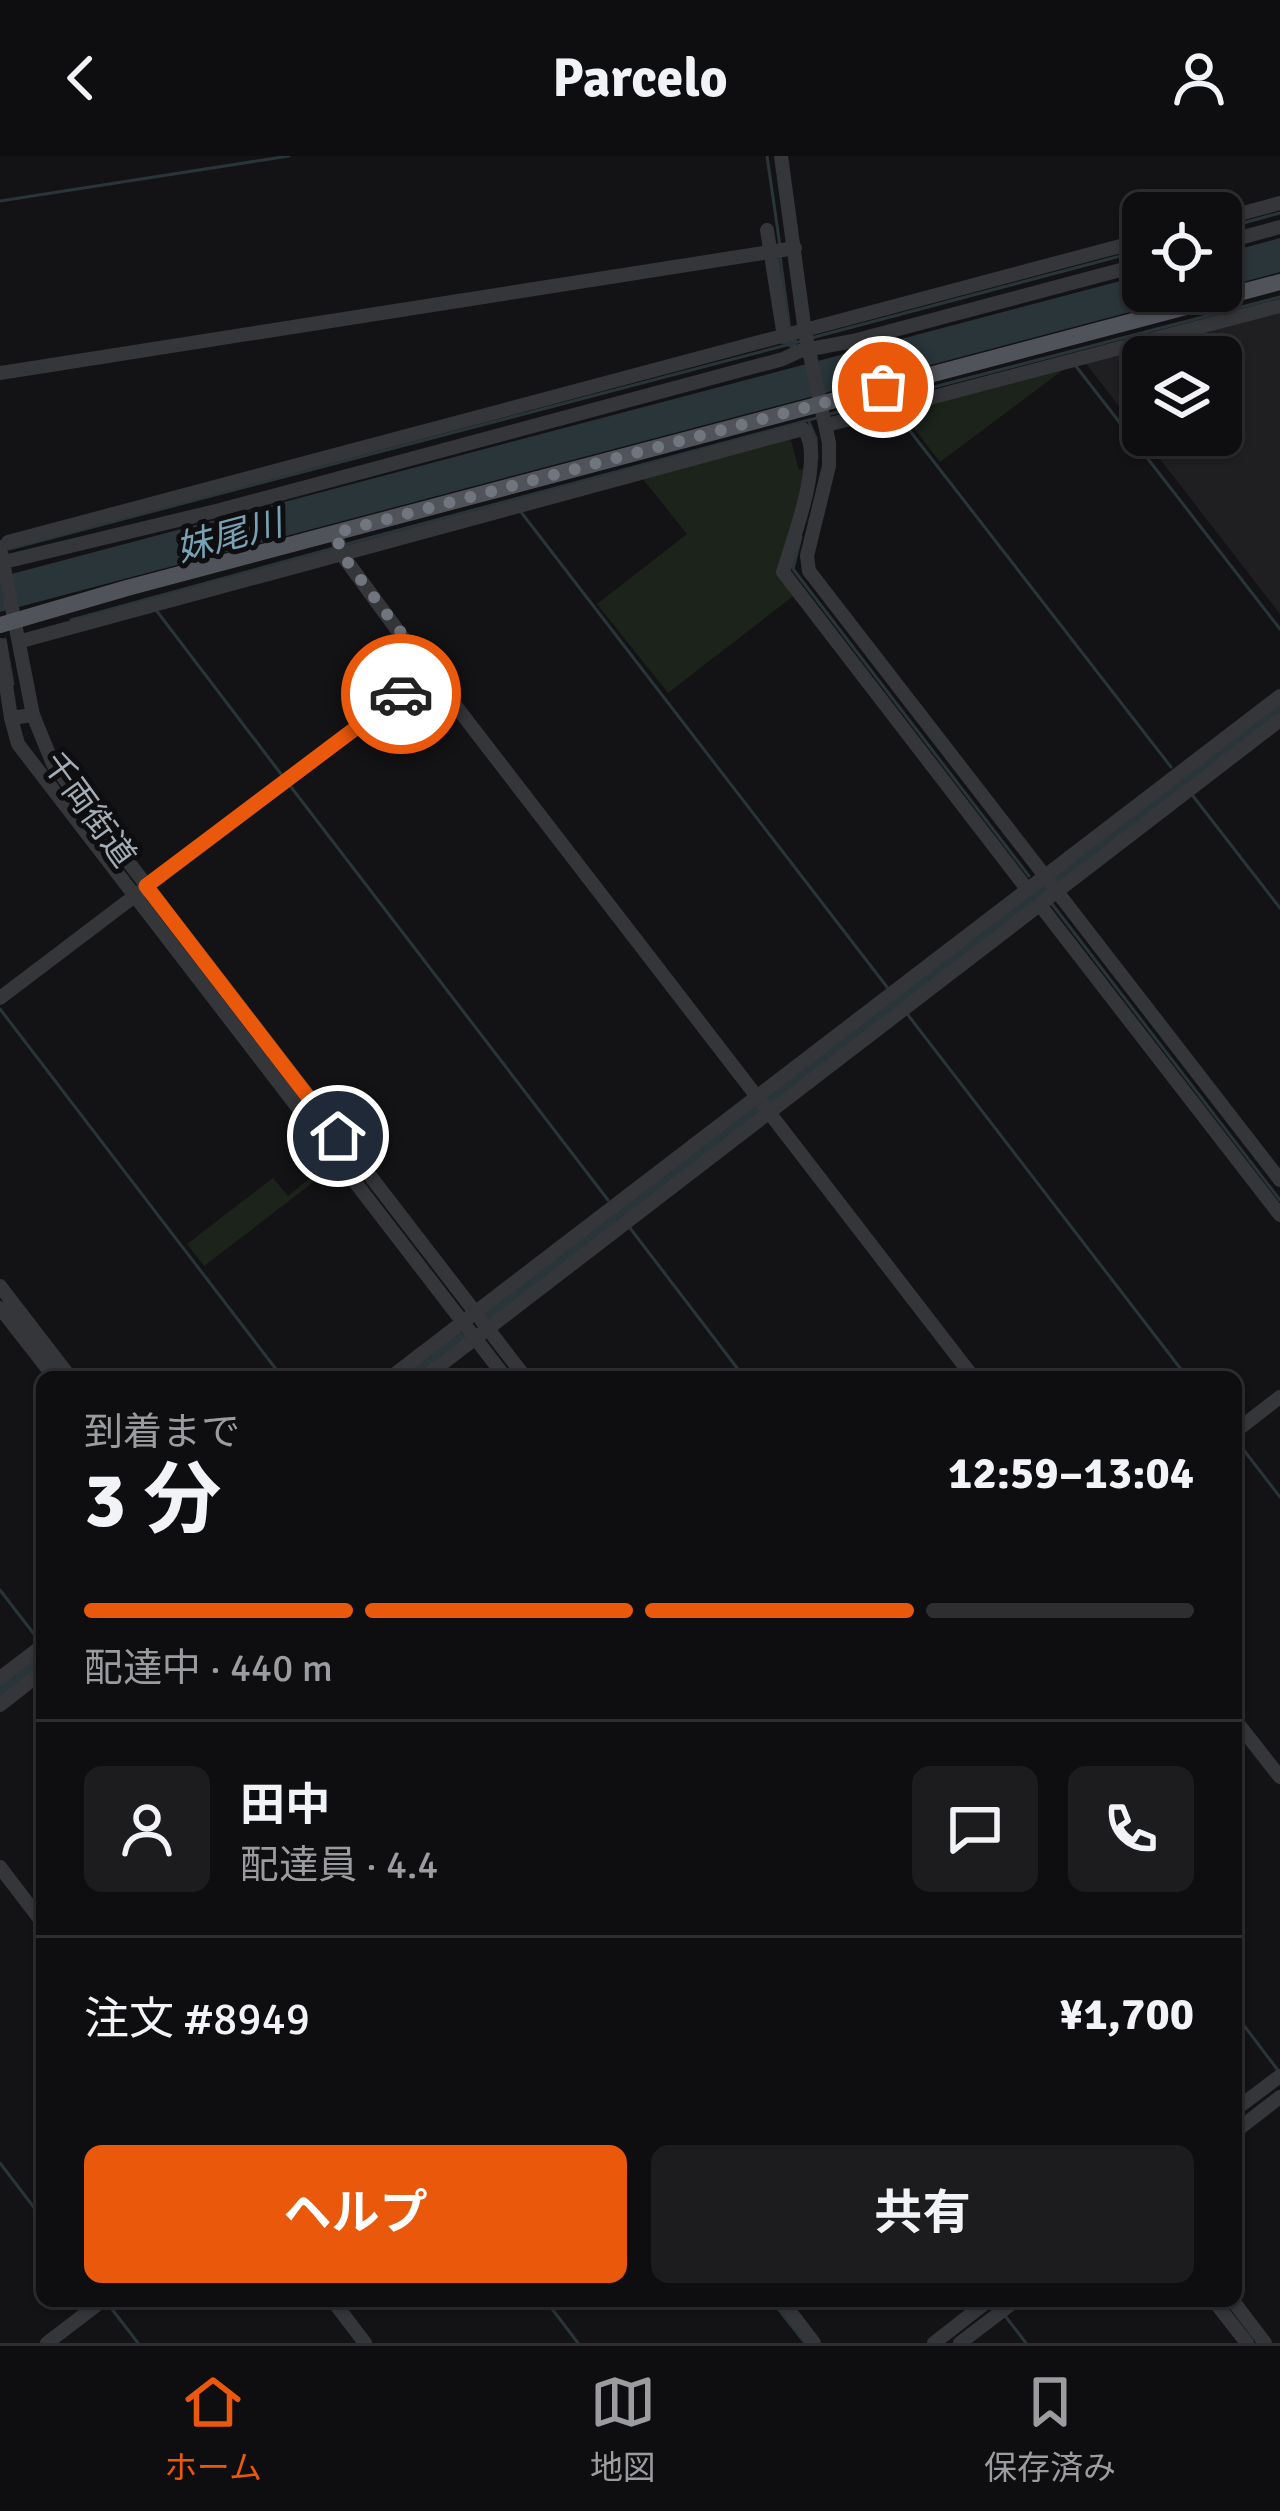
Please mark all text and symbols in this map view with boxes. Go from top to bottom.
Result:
icon: back [48,45,114,111]
text: Parcelo [552,45,728,112]
icon: person [1166,45,1232,111]
map controls [1122,192,1242,456]
button: locate [1122,192,1242,312]
pin [832,336,934,438]
button: layers [1122,336,1242,456]
icon: bag [850,354,916,420]
water label: 妹尾川 [171,500,291,572]
courier [341,634,461,754]
icon: car [368,661,434,727]
street label: 千両街道 [33,744,144,875]
pin [287,1085,389,1187]
icon: home [305,1103,371,1169]
text: 到着まで [84,1408,240,1456]
text: 12:59–13:04 [948,1446,1194,1501]
text: 3 分 [84,1453,221,1549]
text: 配達中 · 440 m [84,1644,333,1692]
button: person [84,1766,210,1892]
button: chat [912,1766,1038,1892]
button: phone [1068,1766,1194,1892]
text: 田中 [240,1778,330,1833]
text: 配達員 · 4.4 [240,1841,438,1889]
text: ¥1,700 [1059,1987,1194,2042]
text: 注文 #8949 [84,1992,310,2047]
button: ヘルプ [84,2145,627,2283]
button: 共有 [651,2145,1194,2283]
tab: ホーム [164,2369,262,2489]
tab: 地図 [590,2369,656,2489]
tab: 保存済み [984,2369,1116,2489]

